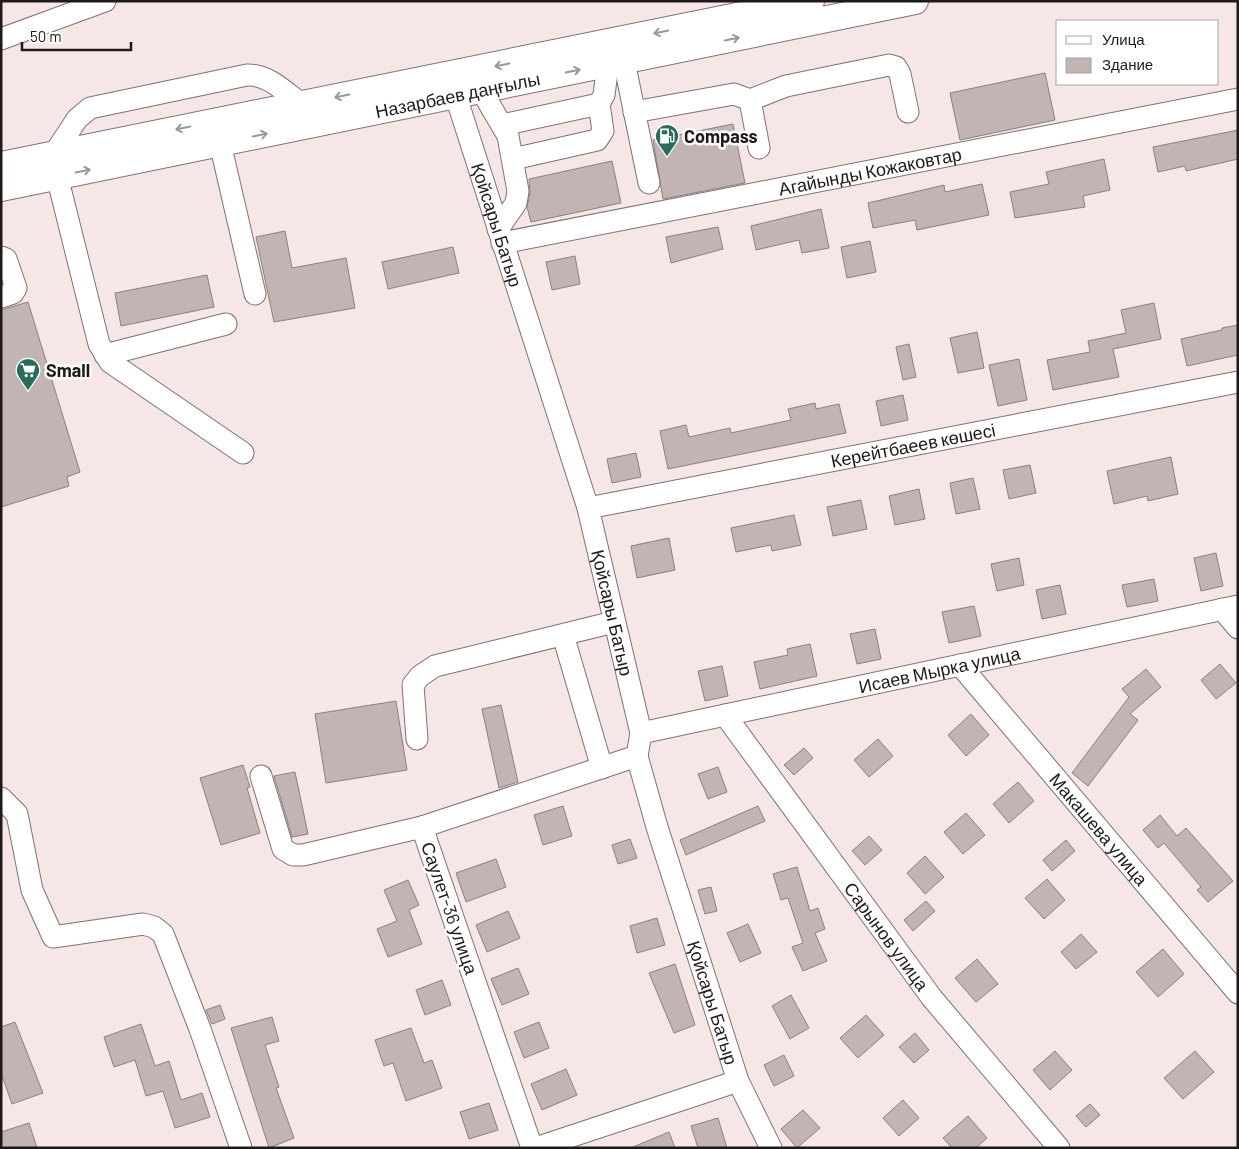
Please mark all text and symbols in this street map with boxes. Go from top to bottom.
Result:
scale bar [22,20,131,52]
legend [1056,20,1219,85]
text: 50 m [30,27,62,45]
one-way arrow [653,28,669,37]
text: Улица [1102,30,1145,48]
one-way arrow [724,33,740,43]
text: Здание [1102,55,1153,73]
one-way arrow [494,61,510,70]
one-way arrow [565,66,581,75]
street label: Назарбаев даңғылы [373,67,542,122]
one-way arrow [335,91,351,101]
one-way arrow [175,123,191,133]
fuel station icon: Compass [654,123,680,157]
place label: Compass [684,125,758,147]
one-way arrow [251,130,267,139]
street label: Агайынды Кожаковтар [777,142,963,200]
street label: Қойсары Батыр [467,160,527,289]
one-way arrow [75,166,91,175]
supermarket icon: Small [15,357,41,391]
place label: Small [46,359,90,381]
street label: Керейтбаеев көшесі [829,418,997,472]
street label: Қойсары Батыр [587,547,638,678]
street label: Исаев Мырка улица [857,641,1023,697]
street label: Макашева улица [1045,768,1153,890]
street label: Саулет-36 улица [417,839,483,978]
street label: Сарынов улица [840,878,934,995]
street label: Қойсары Батыр [683,938,743,1067]

